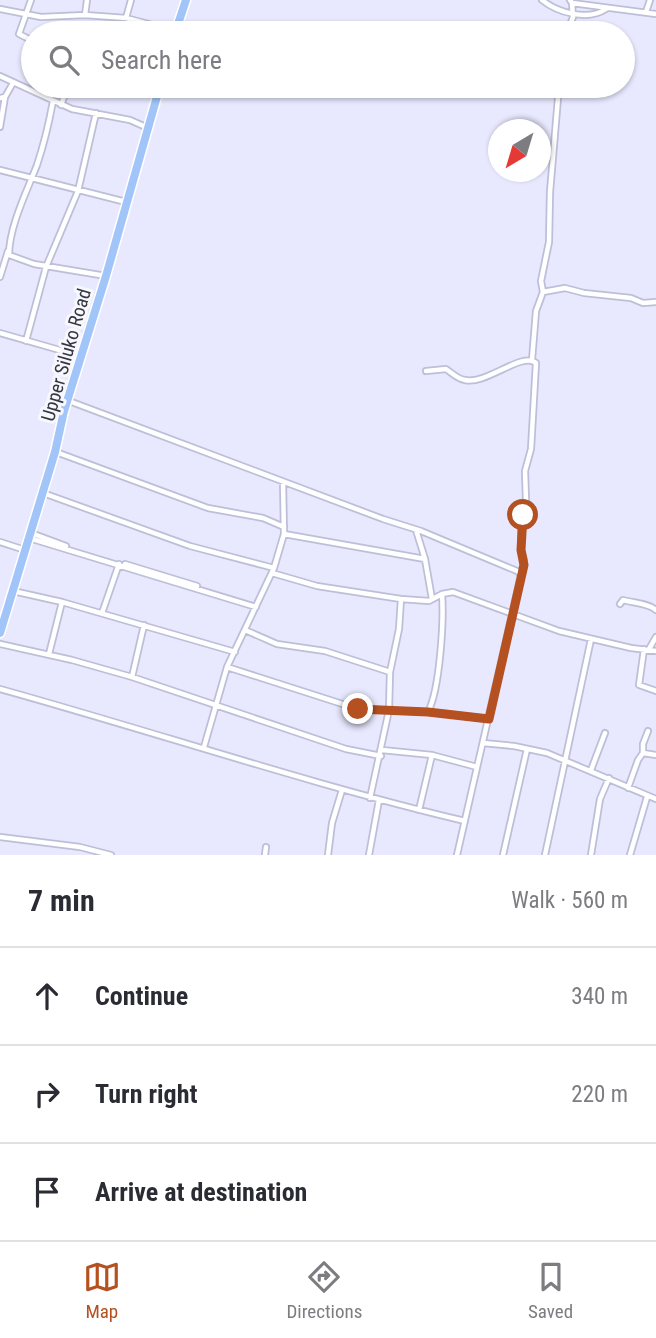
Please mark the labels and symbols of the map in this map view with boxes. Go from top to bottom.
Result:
north arrow [488,119,551,182]
street label: Upper Siluko Road [36,286,96,424]
route start [507,499,538,530]
route end [342,693,373,724]

